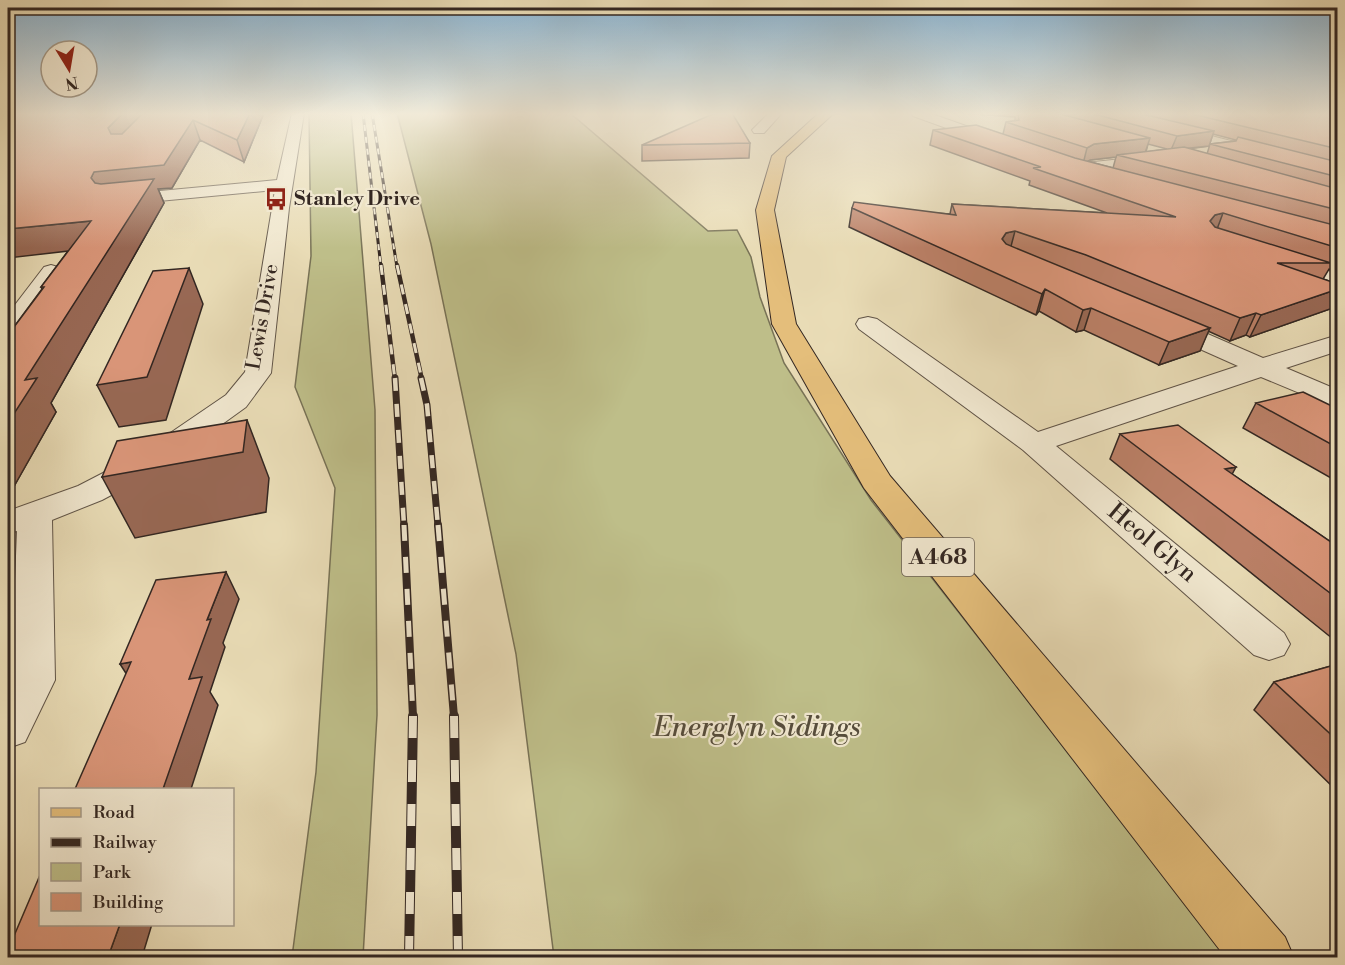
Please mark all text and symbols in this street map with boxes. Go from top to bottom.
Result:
north arrow [39,39,99,99]
text: N [63,72,80,94]
bus stop icon: Stanley Drive [263,186,289,212]
place label: Stanley Drive [294,187,420,212]
street label: Lewis Drive [241,262,285,372]
street label: Heol Glyn [1101,497,1203,589]
road number: A468 [902,538,974,576]
park label: Energlyn Sidings [651,710,861,745]
legend [39,788,234,926]
text: Road [93,801,136,824]
text: Railway [93,831,157,854]
text: Park [93,861,132,884]
text: Building [92,891,164,914]

